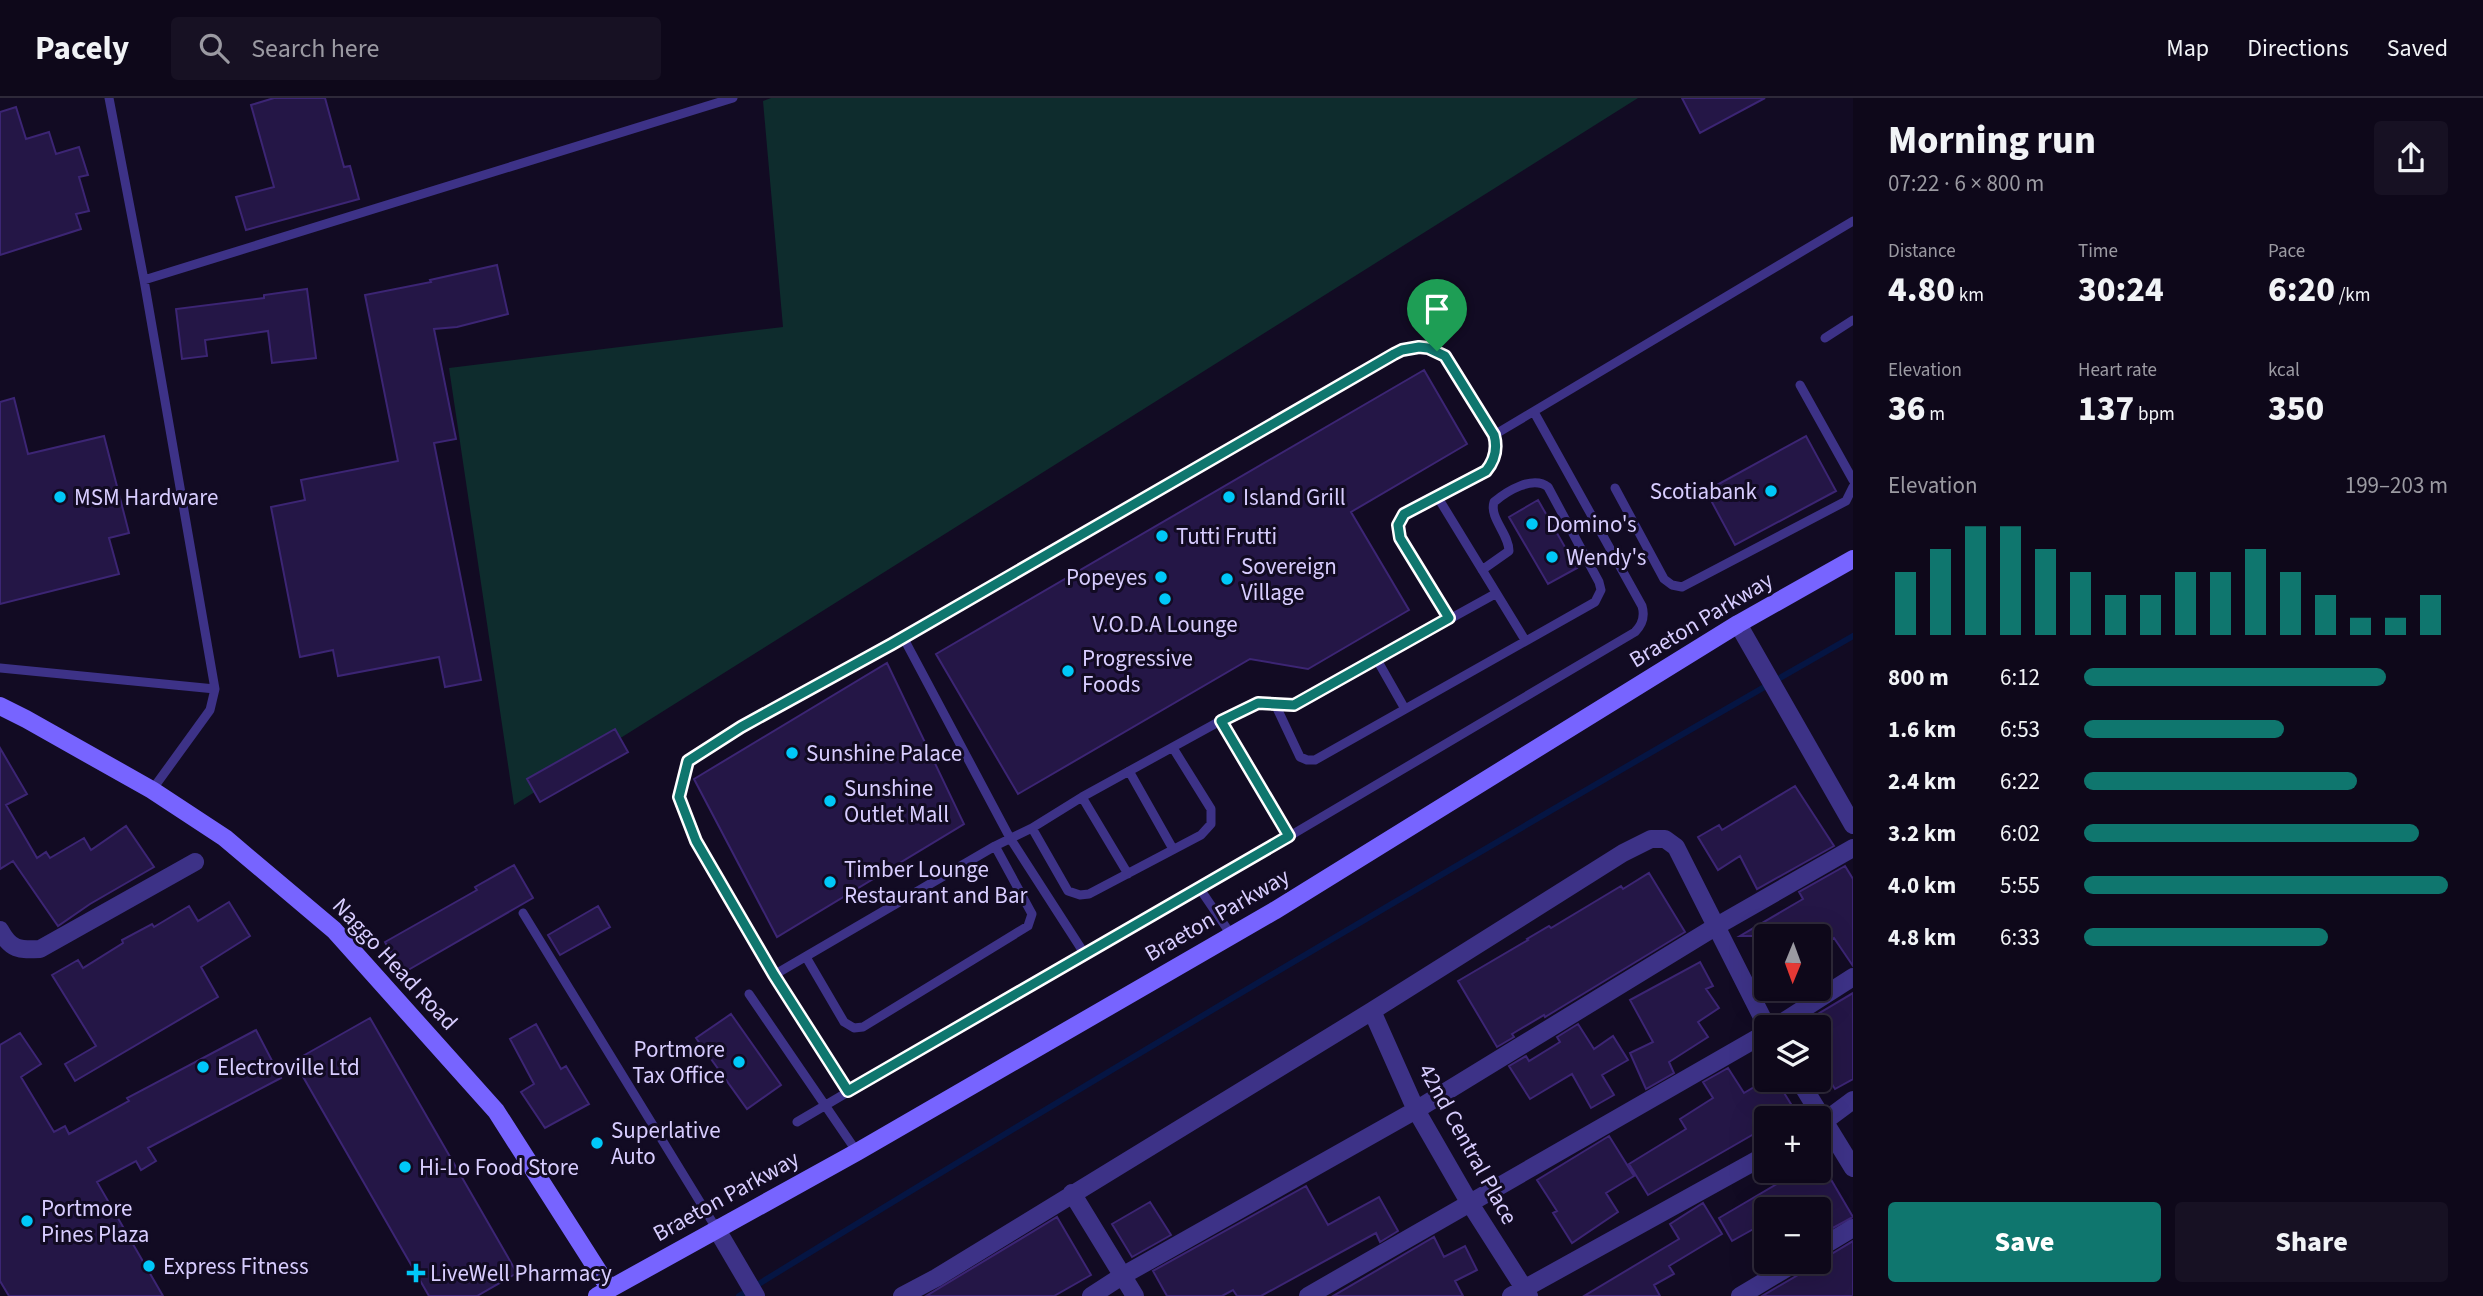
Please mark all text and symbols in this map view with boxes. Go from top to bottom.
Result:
search box [171,17,661,80]
text: Pacely [35,25,129,72]
icon: search [195,29,233,67]
text: Search here [251,30,379,67]
text: Map [2166,31,2209,66]
text: Directions [2247,31,2349,66]
text: Saved [2387,31,2448,66]
text: Morning run [1888,114,2096,168]
button: share [2374,121,2448,195]
text: 07:22 · 6 × 800 m [1888,167,2044,200]
text: Distance [1888,238,1956,265]
text: Time [2078,238,2118,265]
text: Pace [2268,238,2305,265]
text: 4.80 [1888,265,1955,315]
text: 30:24 [2078,265,2164,315]
text: 6:20 [2268,265,2335,315]
pin [1407,279,1467,351]
text: km [1955,282,1984,309]
text: /km [2335,282,2371,309]
icon: arrive [1418,290,1456,328]
text: Elevation [1888,357,1962,384]
text: Heart rate [2078,357,2157,384]
text: kcal [2268,357,2300,384]
text: 36 [1888,384,1925,434]
text: 137 [2078,384,2134,434]
text: 350 [2268,384,2324,434]
text: m [1925,401,1945,428]
text: bpm [2134,401,2175,428]
text: Elevation [1888,469,1978,502]
text: 199–203 m [2345,469,2448,502]
place label: Scotiabank [1650,475,1758,508]
place label: MSM Hardware [74,481,219,514]
place label: Island Grill [1243,481,1346,514]
marker: Scotiabank [1763,483,1779,499]
marker: MSM Hardware [52,489,68,505]
marker: Island Grill [1221,489,1237,505]
place label: Domino's [1546,508,1637,541]
marker: Domino's [1524,516,1540,532]
place label: Tutti Frutti [1176,520,1277,553]
marker: Tutti Frutti [1154,528,1170,544]
place label: Wendy's [1566,541,1646,574]
marker: Wendy's [1544,549,1560,565]
place label: Sovereign Village [1241,550,1337,609]
place label: Popeyes [1066,561,1147,594]
street label: Braeton Parkway [1623,564,1779,676]
marker: Popeyes [1153,569,1169,585]
marker: Sovereign Village [1219,571,1235,587]
marker: V.O.D.A Lounge [1157,591,1173,607]
place label: V.O.D.A Lounge [1092,608,1238,641]
place label: Progressive Foods [1082,642,1193,701]
text: 800 m [1888,661,1949,694]
text: 6:12 [2000,661,2040,694]
marker: Progressive Foods [1060,663,1076,679]
text: 1.6 km [1888,713,1956,746]
text: 6:53 [2000,713,2040,746]
place label: Sunshine Palace [806,737,962,770]
marker: Sunshine Palace [784,745,800,761]
text: 2.4 km [1888,765,1956,798]
text: 6:22 [2000,765,2040,798]
place label: Sunshine Outlet Mall [844,772,949,831]
marker: Sunshine Outlet Mall [822,793,838,809]
text: 3.2 km [1888,817,1956,850]
text: 6:02 [2000,817,2040,850]
place label: Timber Lounge Restaurant and Bar [844,853,1028,912]
street label: Braeton Parkway [1138,860,1296,970]
text: 4.0 km [1888,869,1956,902]
text: 5:55 [2000,869,2040,902]
marker: Timber Lounge Restaurant and Bar [822,874,838,890]
street label: Naggo Head Road [325,890,465,1038]
text: 4.8 km [1888,921,1956,954]
text: 6:33 [2000,921,2040,954]
north arrow [1754,924,1830,1001]
map controls [1754,924,1831,1274]
button: layers [1754,1015,1831,1092]
place label: Portmore Tax Office [632,1033,725,1092]
place label: Electroville Ltd [217,1051,360,1084]
marker: Portmore Tax Office [731,1054,747,1070]
street label: 42nd Central Place [1410,1058,1526,1230]
marker: Electroville Ltd [195,1059,211,1075]
button: + [1754,1106,1831,1183]
place label: Superlative Auto [611,1114,721,1173]
marker: Superlative Auto [589,1135,605,1151]
street label: Braeton Parkway [647,1142,805,1250]
place label: Hi-Lo Food Store [419,1151,579,1184]
marker: Hi-Lo Food Store [397,1159,413,1175]
place label: Portmore Pines Plaza [41,1192,149,1251]
button: − [1754,1197,1831,1274]
button: Save [1888,1202,2161,1282]
button: Share [2175,1202,2448,1282]
marker: Portmore Pines Plaza [19,1213,35,1229]
place label: Express Fitness [163,1250,309,1283]
place label: LiveWell Pharmacy [430,1257,612,1290]
marker: Express Fitness [141,1258,157,1274]
marker: LiveWell Pharmacy [408,1265,424,1281]

